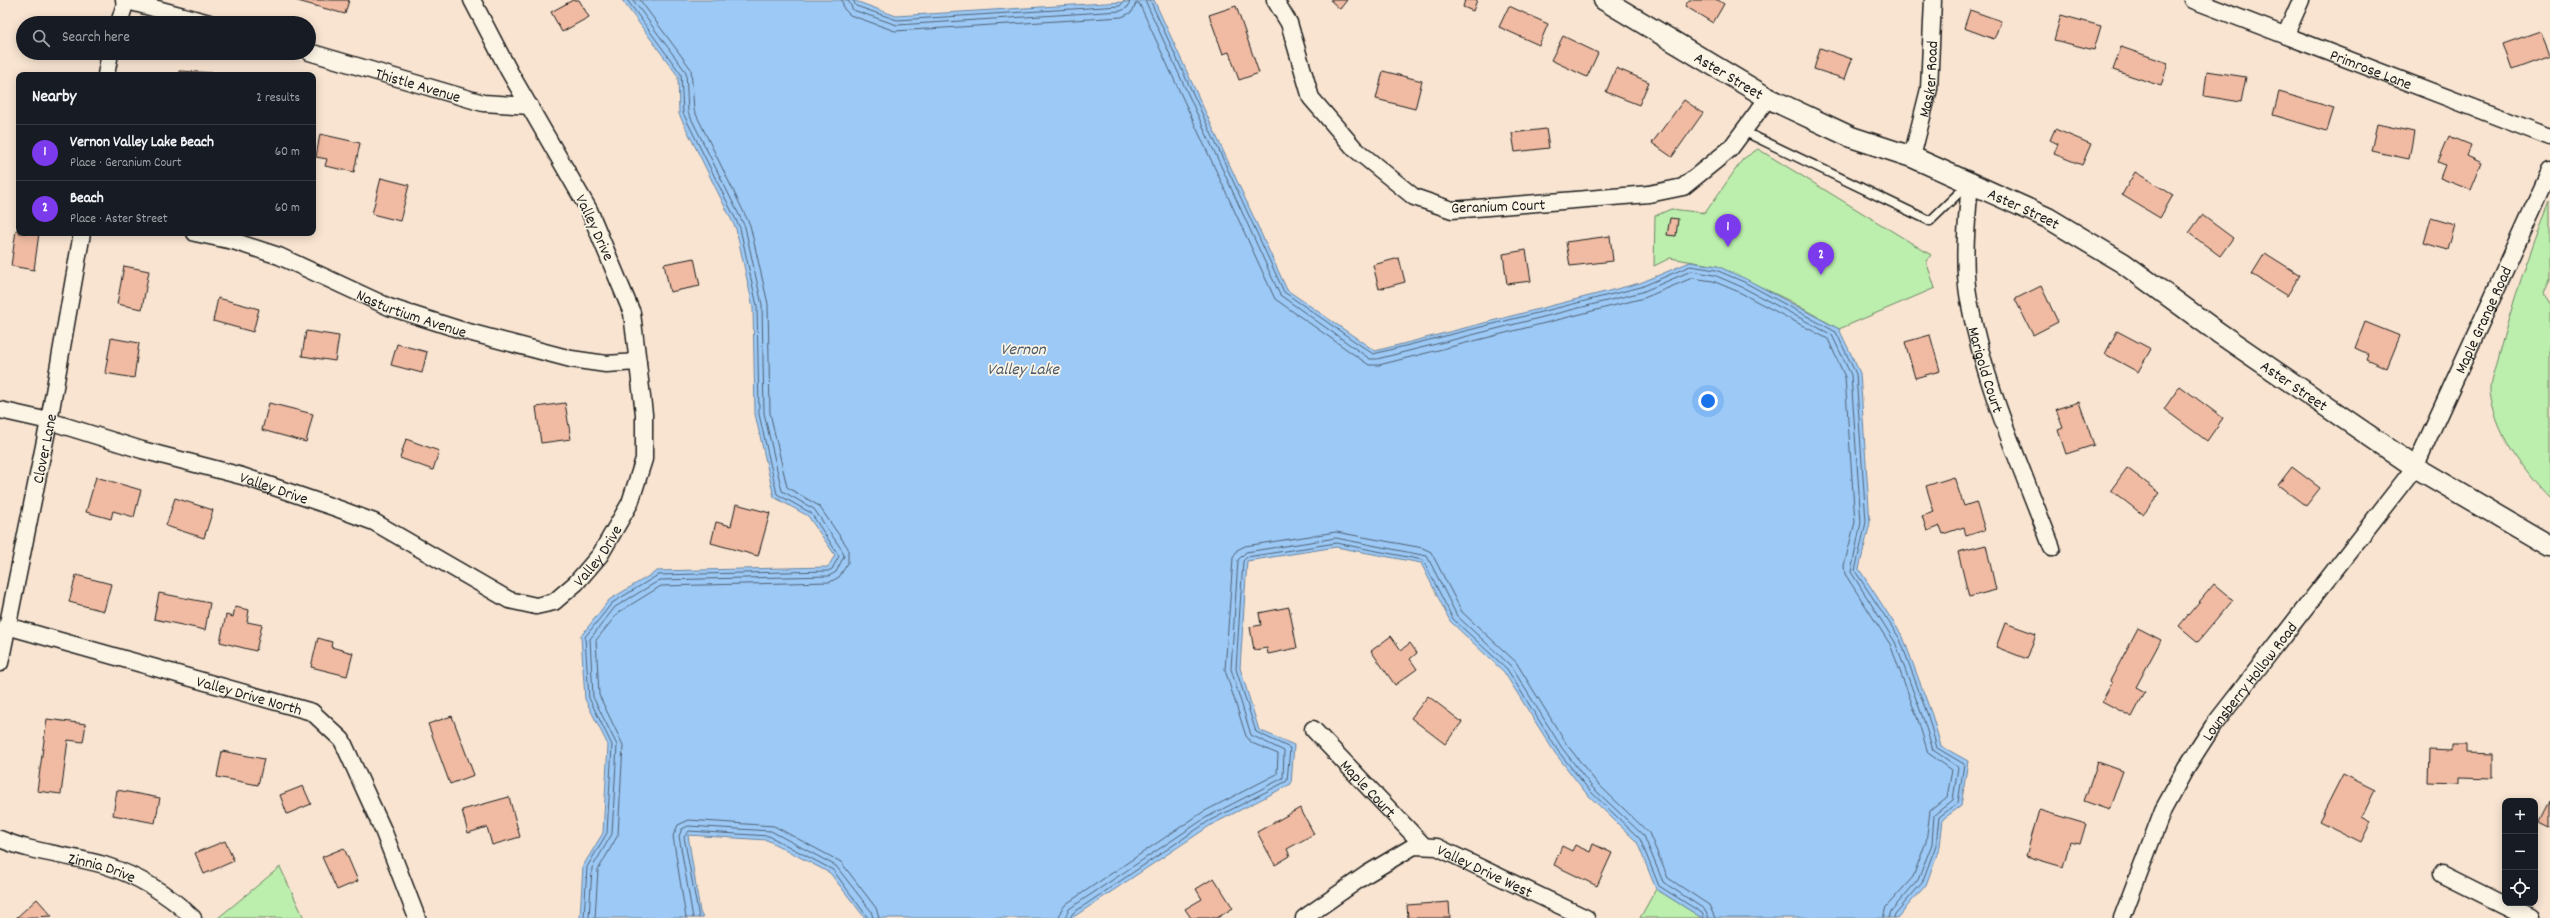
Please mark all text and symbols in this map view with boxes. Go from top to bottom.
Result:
search box [16,16,316,60]
icon: search [30,27,52,49]
text: Search here [62,27,130,49]
street label: Masker Road [1913,40,1945,120]
street label: Primrose Lane [2326,45,2415,97]
street label: Aster Street [1689,47,1767,107]
street label: Thistle Avenue [372,63,463,110]
text: Nearby [32,86,76,110]
text: 2 results [256,89,300,108]
text: Vernon Valley Lake Beach [70,132,214,154]
text: 1 [44,143,46,162]
text: 60 m [275,143,300,162]
text: Place · Geranium Court [70,154,182,173]
street label: Aster Street [1983,183,2063,236]
text: Beach [70,188,104,210]
street label: Valley Drive [568,191,619,265]
street label: Geranium Court [1451,194,1546,221]
text: 2 [42,199,48,218]
text: 60 m [275,199,300,218]
text: Place · Aster Street [70,210,167,229]
pin: 1 [1715,214,1741,247]
pin: 2 [1808,242,1834,275]
street label: Maple Grange Road [2450,263,2519,378]
street label: Nasturtium Avenue [352,285,469,345]
street label: Marigold Court [1961,325,2008,416]
water label: Vernon Valley Lake [987,339,1060,383]
street label: Aster Street [2255,356,2332,418]
your location [1698,391,1718,411]
street label: Clover Lane [28,412,64,486]
street label: Valley Drive [236,467,311,512]
street label: Valley Drive [569,521,629,592]
street label: Lounsberry Hollow Road [2197,618,2304,746]
street label: Valley Drive North [193,671,304,723]
street label: Maple Court [1334,755,1400,824]
map controls [2502,798,2538,906]
button: + [2502,798,2538,834]
button: − [2502,834,2538,870]
street label: Valley Drive West [1432,840,1536,905]
street label: Zinnia Drive [66,848,139,890]
button: locate [2502,870,2538,906]

